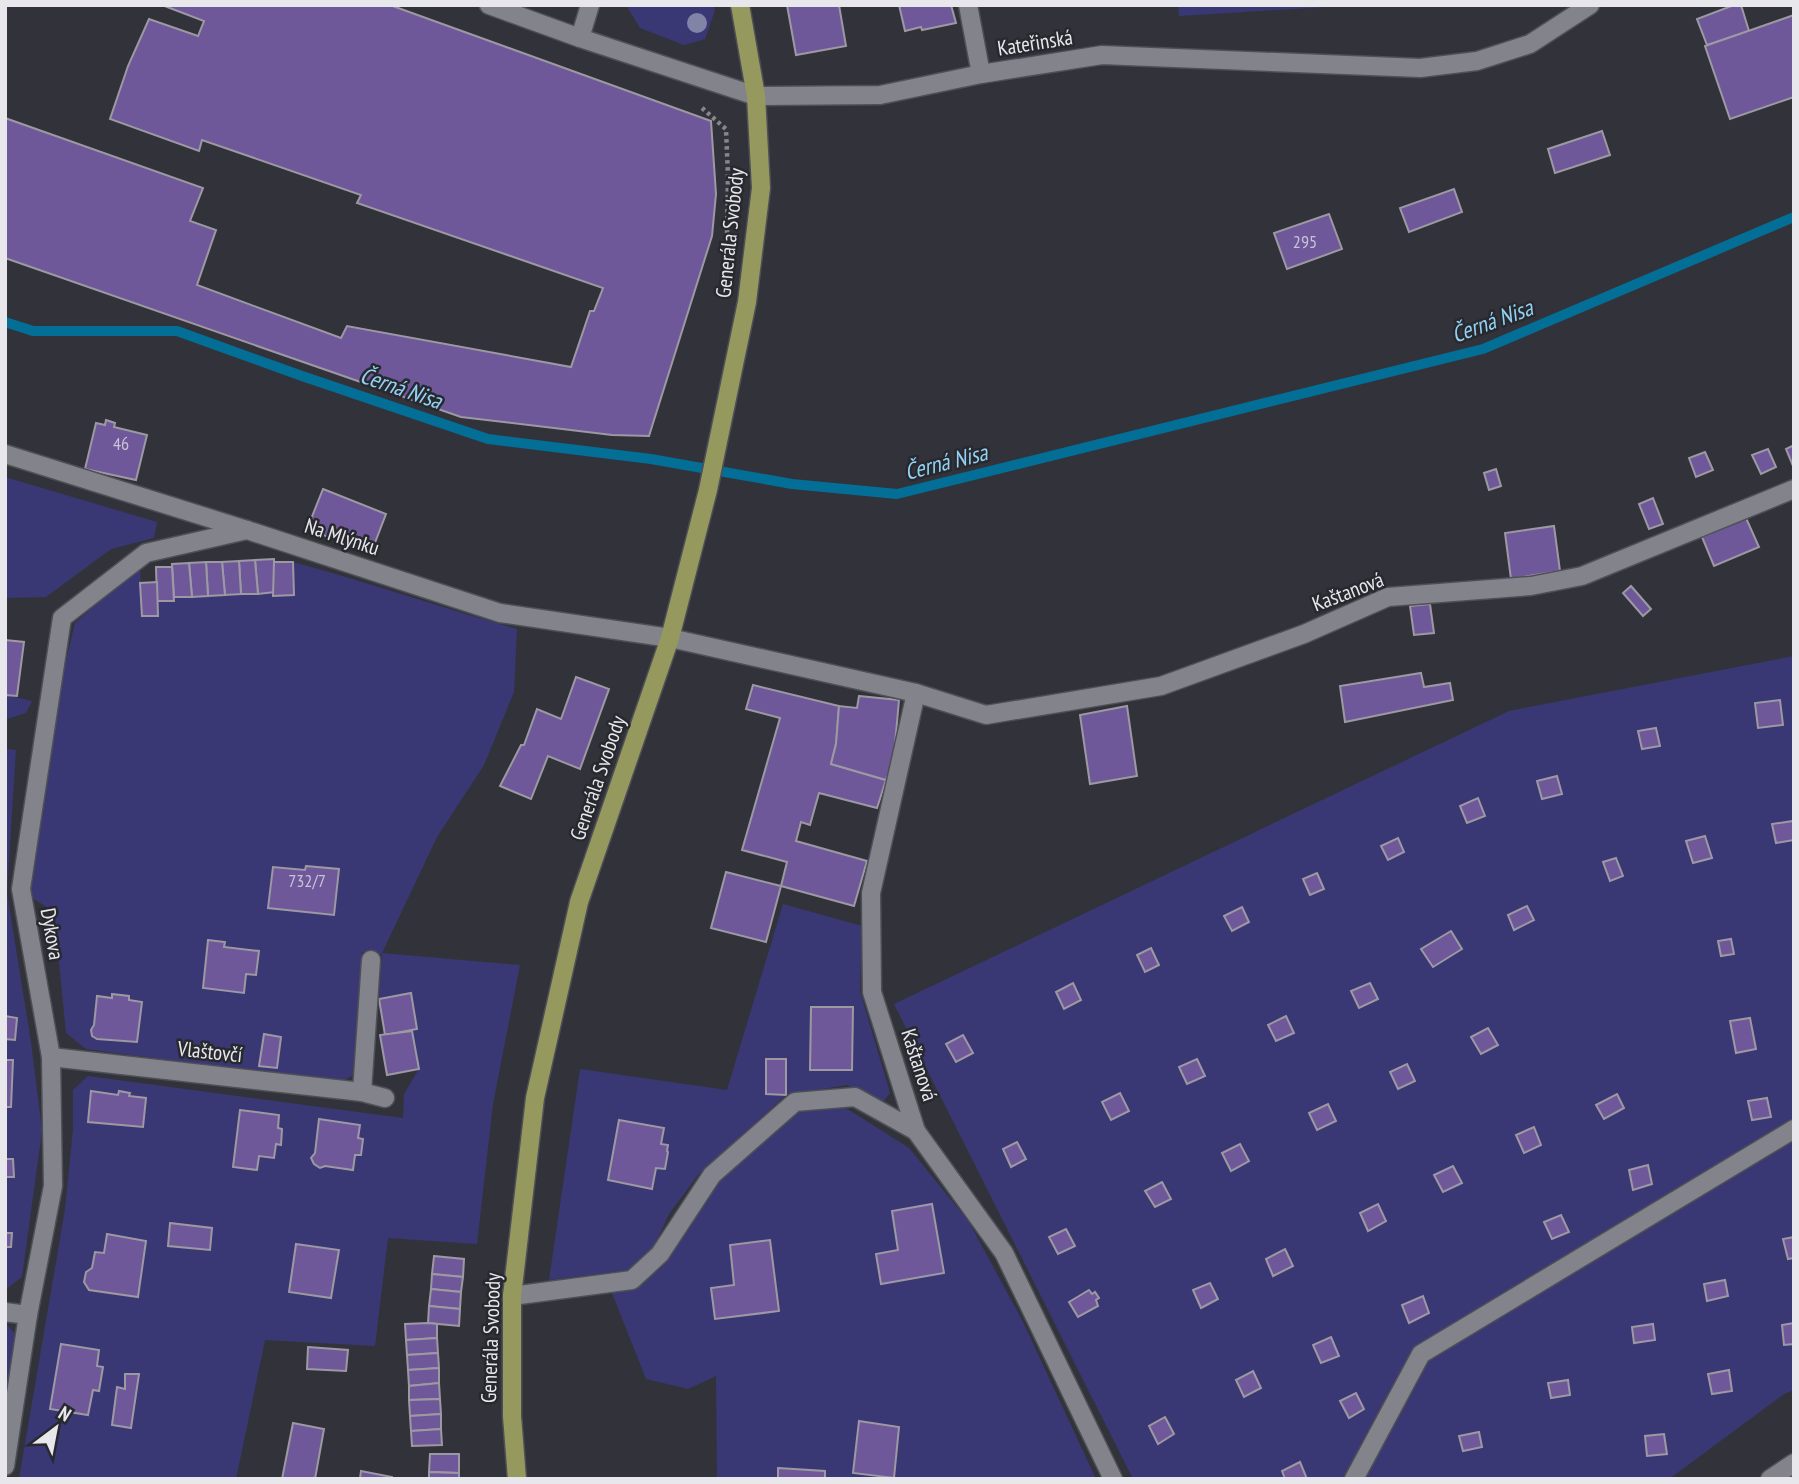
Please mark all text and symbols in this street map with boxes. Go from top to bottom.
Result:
street label: Kateřinská [995,23,1074,62]
street label: Generála Svobody [709,167,750,299]
house number: 295 [1293,230,1317,253]
water label: Černá Nisa [1447,292,1538,349]
water label: Černá Nisa [357,360,447,416]
house number: 46 [113,432,129,455]
water label: Černá Nisa [902,437,992,486]
street label: Na Mlýnku [301,512,383,561]
street label: Kaštanová [1308,566,1387,617]
street label: Generála Svobody [564,712,632,844]
house number: 732/7 [288,869,326,892]
street label: Dykova [35,906,70,962]
street label: Kaštanová [895,1025,944,1104]
street label: Vlaštovčí [175,1035,244,1068]
street label: Generála Svobody [475,1272,506,1404]
north arrow [21,1393,91,1463]
text: N [54,1401,76,1426]

